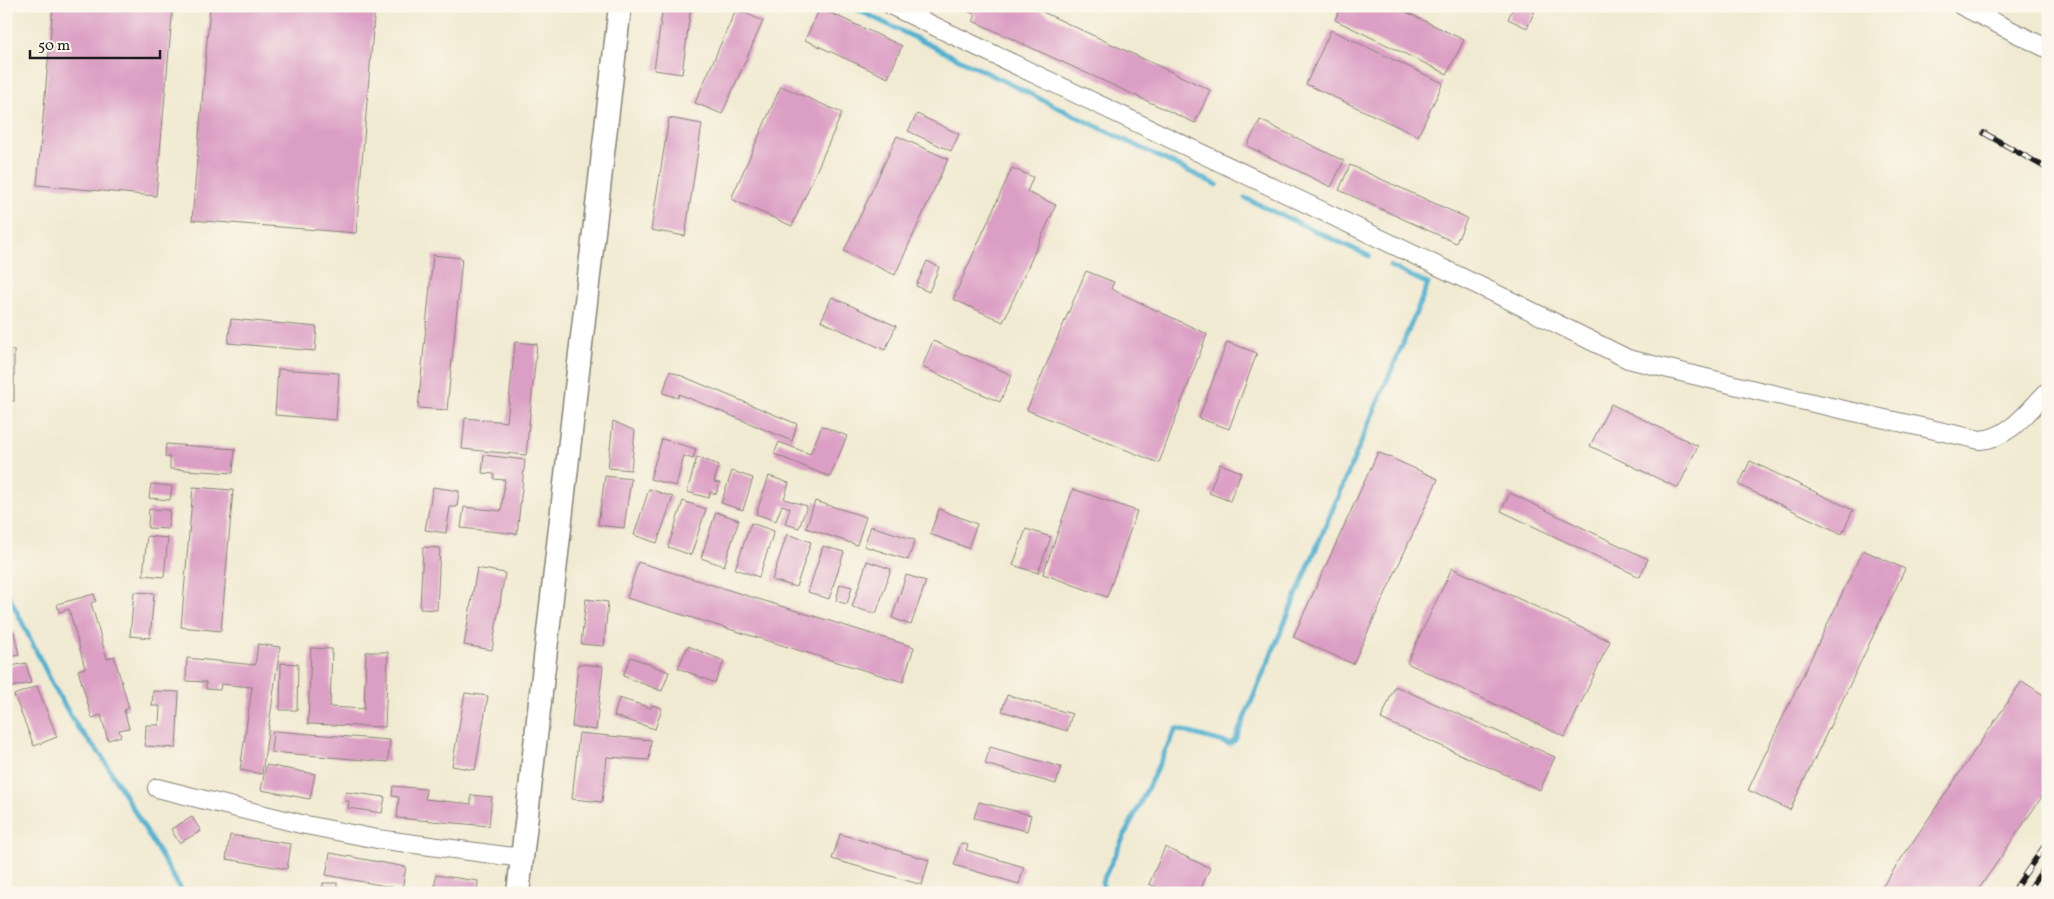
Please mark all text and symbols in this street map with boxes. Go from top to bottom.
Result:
scale bar [30,28,160,60]
text: 50 m [38,36,70,57]

